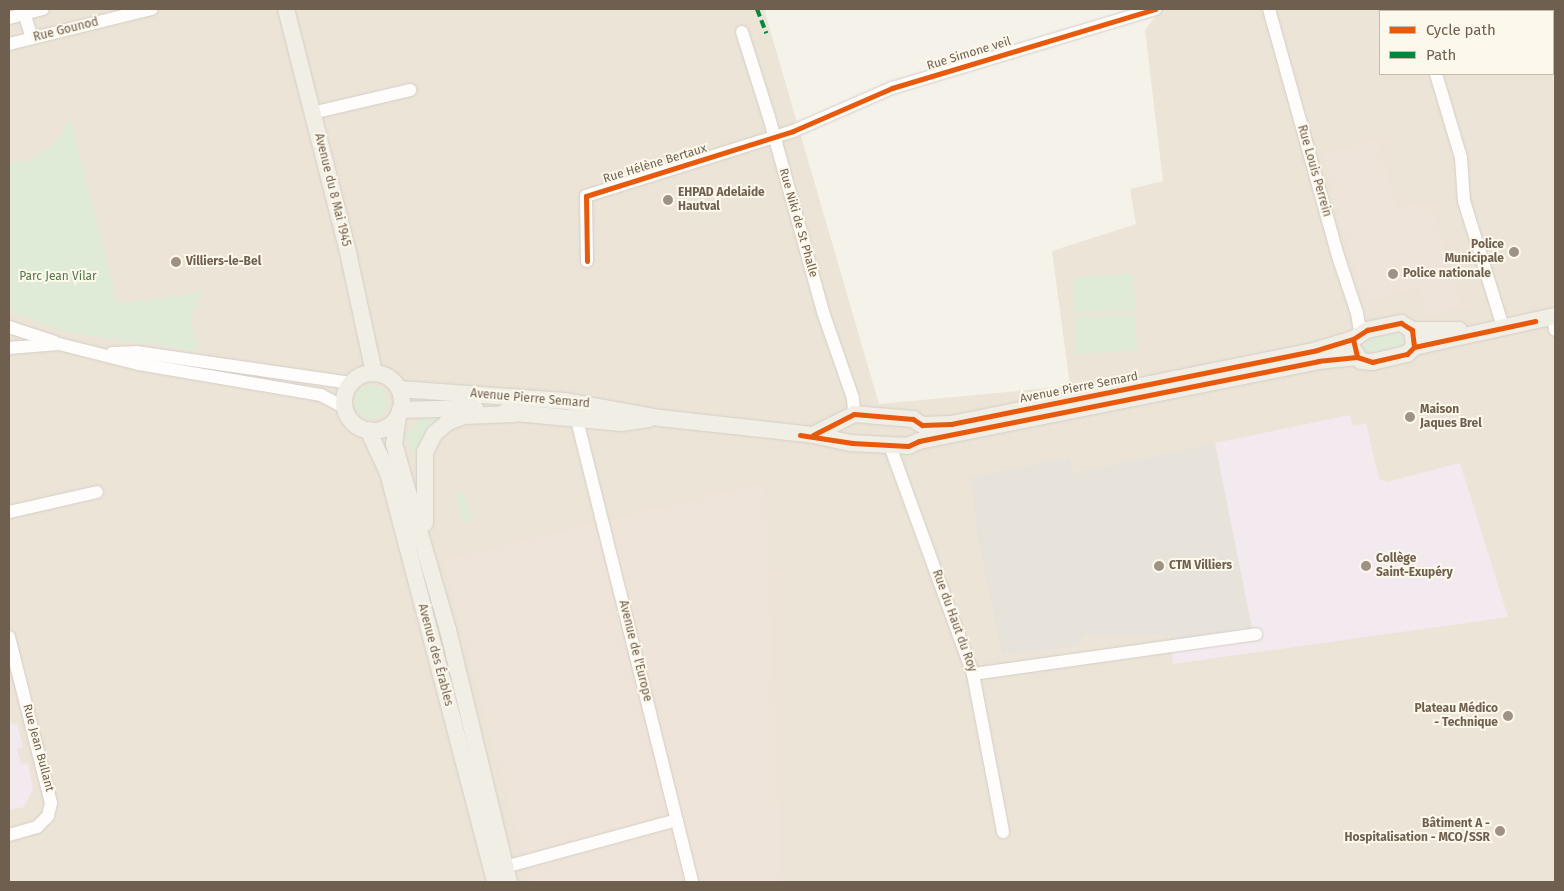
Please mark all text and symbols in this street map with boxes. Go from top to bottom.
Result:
legend [1379,10,1554,75]
street label: Rue Gounod [32,15,100,45]
text: Cycle path [1426,21,1496,39]
street label: Rue Simone veil [925,34,1013,74]
text: Path [1426,46,1456,64]
street label: Rue Louis Perrein [1294,123,1334,219]
street label: Avenue du 8 Mai 1945 [311,132,353,248]
street label: Rue Hélène Bertaux [602,141,708,187]
street label: Rue Niki de St Phalle [776,167,820,279]
place label: EHPAD Adelaide Hautval [678,186,765,214]
marker: EHPAD Adelaide Hautval [662,194,674,206]
place label: Police Municipale [1445,238,1504,266]
marker: Police Municipale [1508,246,1520,258]
place label: Villiers-le-Bel [186,255,261,269]
marker: Villiers-le-Bel [170,256,182,268]
place label: Police nationale [1403,267,1491,281]
marker: Police nationale [1387,268,1399,280]
park label: Parc Jean Vilar [19,270,97,284]
street label: Avenue Pierre Semard [1019,369,1139,407]
street label: Avenue Pierre Semard [470,387,590,411]
place label: Maison Jaques Brel [1420,403,1482,431]
marker: Maison Jaques Brel [1404,411,1416,423]
place label: Collège Saint-Exupéry [1376,552,1453,580]
place label: CTM Villiers [1169,559,1232,573]
marker: CTM Villiers [1153,560,1165,572]
marker: Collège Saint-Exupéry [1360,560,1372,572]
street label: Rue du Haut du Roy [929,568,979,674]
street label: Avenue de l'Europe [615,599,655,703]
street label: Avenue des Érables [414,602,456,708]
place label: Plateau Médico - Technique [1414,702,1498,730]
street label: Rue Jean Bullant [19,703,57,793]
marker: Plateau Médico - Technique [1502,710,1514,722]
place label: Bâtiment A - Hospitalisation - MCO/SSR [1344,817,1490,845]
marker: Bâtiment A - Hospitalisation - MCO/SSR [1494,825,1506,837]

